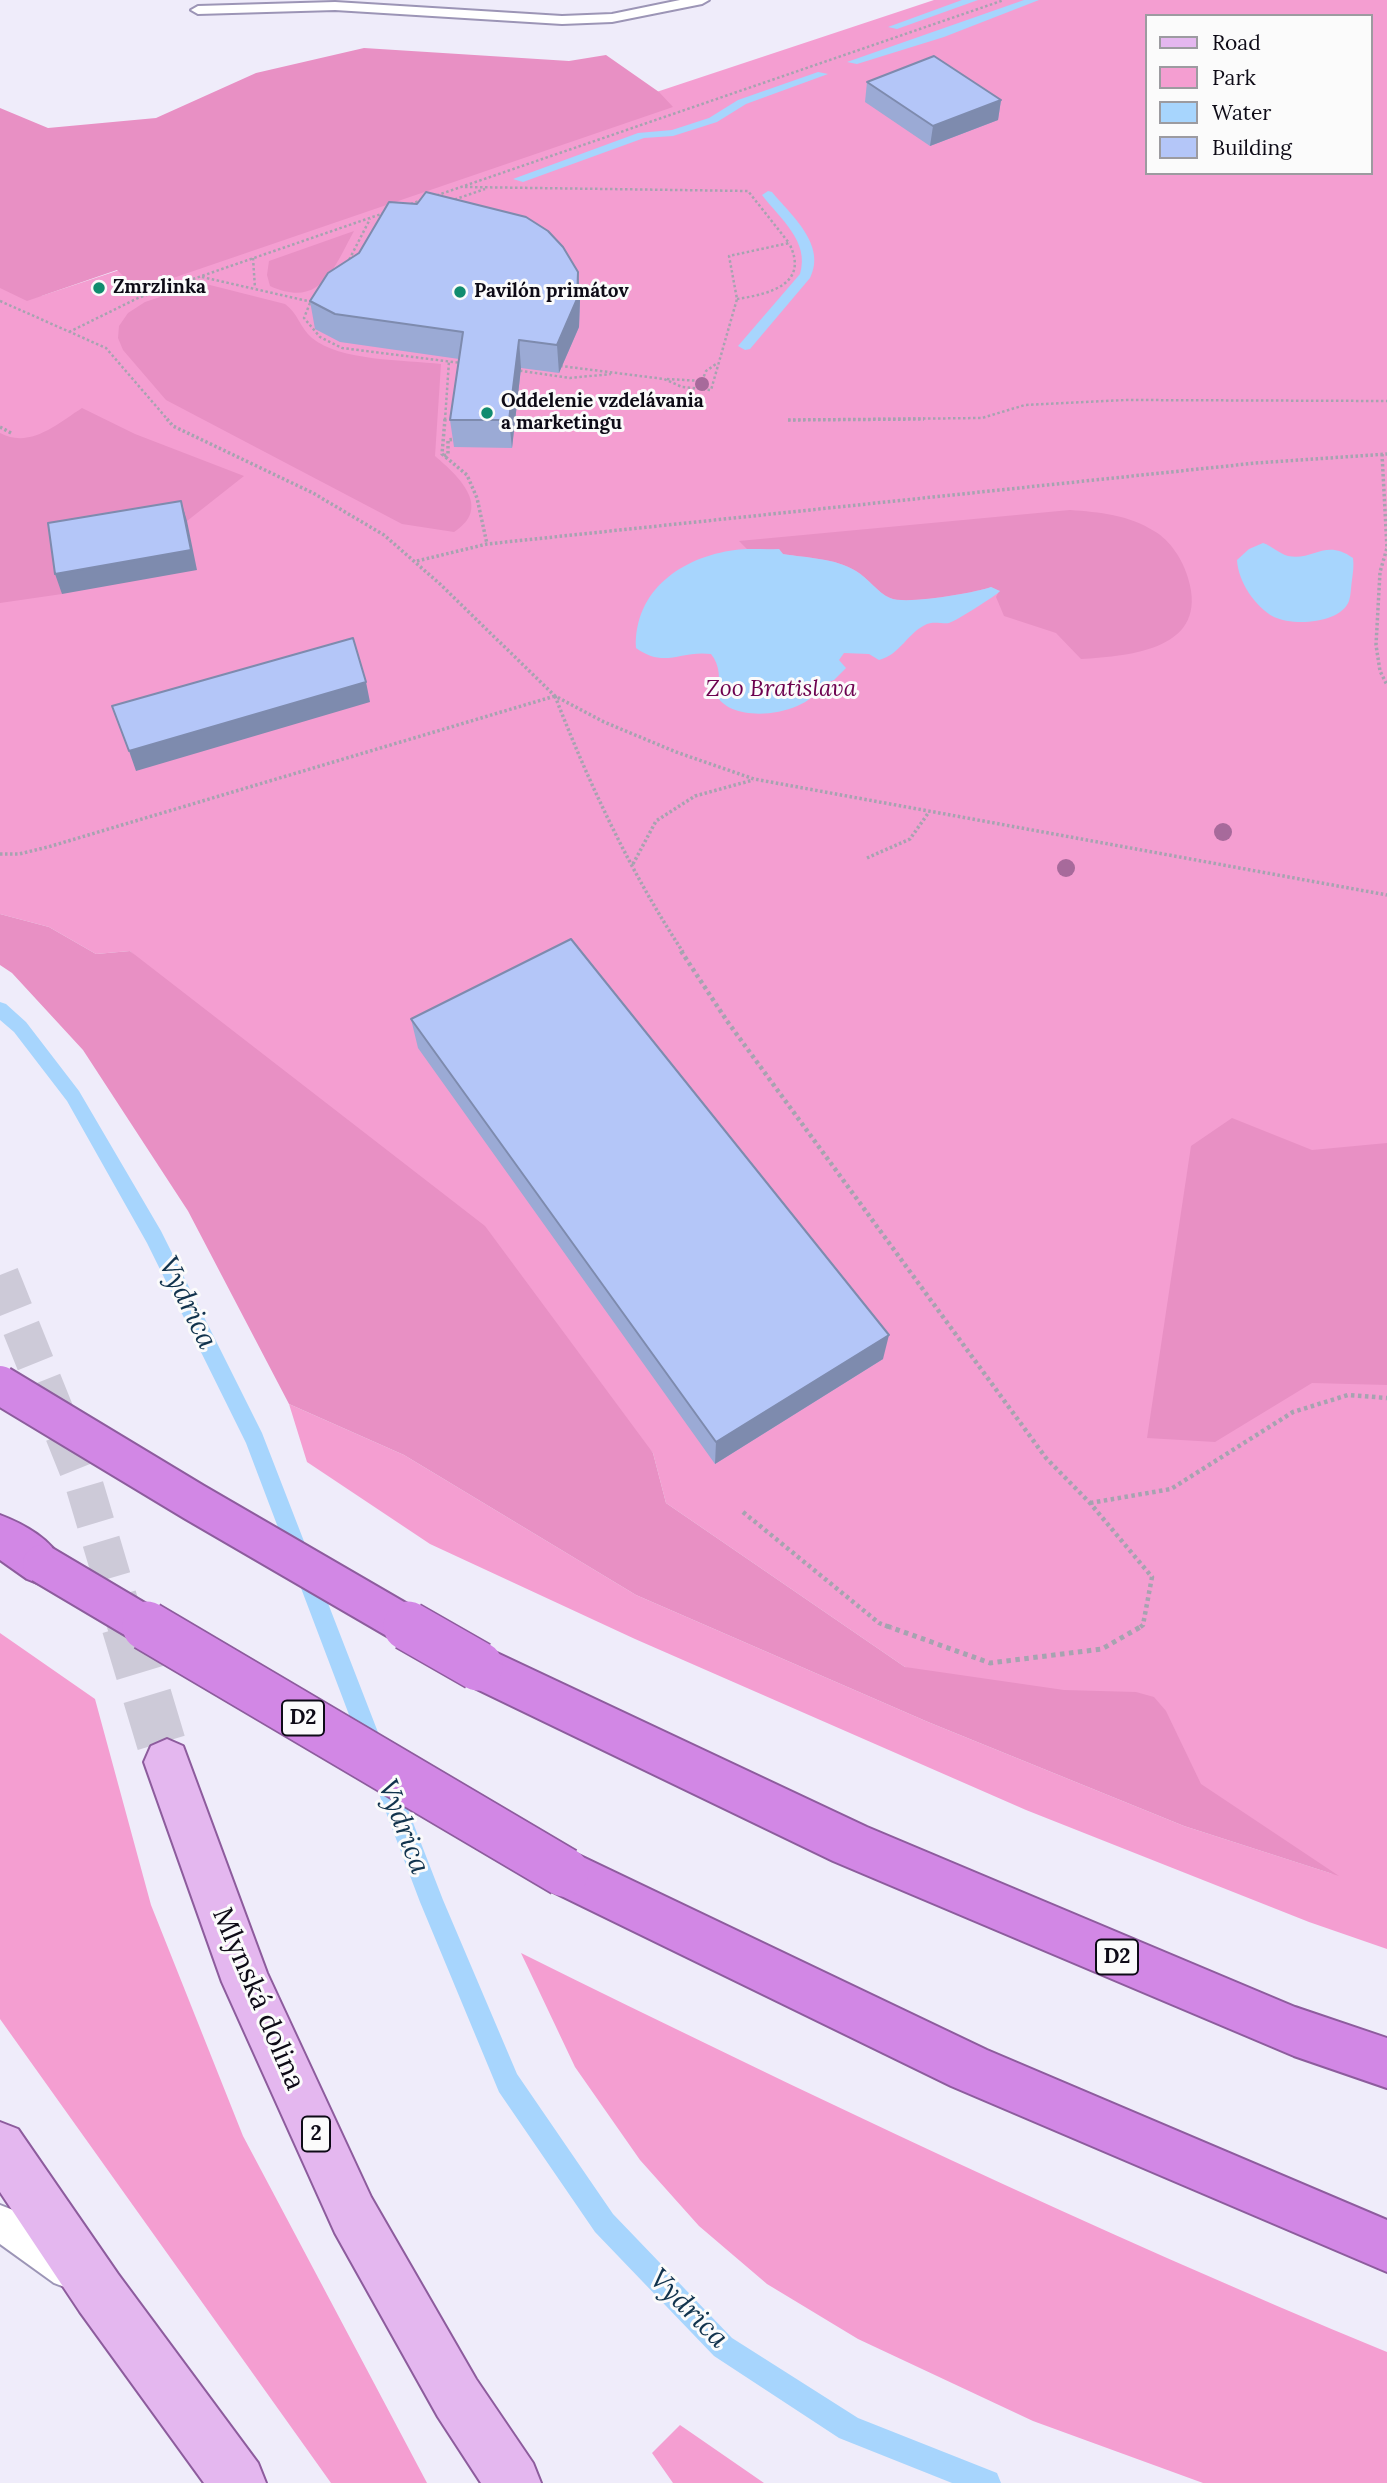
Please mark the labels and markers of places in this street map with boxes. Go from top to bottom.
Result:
place label: Zmrzlinka [113,277,206,299]
marker: Zmrzlinka [91,280,107,296]
place label: Pavilón primátov [474,281,629,303]
marker: Pavilón primátov [452,284,468,300]
place label: Oddelenie vzdelávania a marketingu [501,391,704,435]
marker: Oddelenie vzdelávania a marketingu [479,405,495,421]

